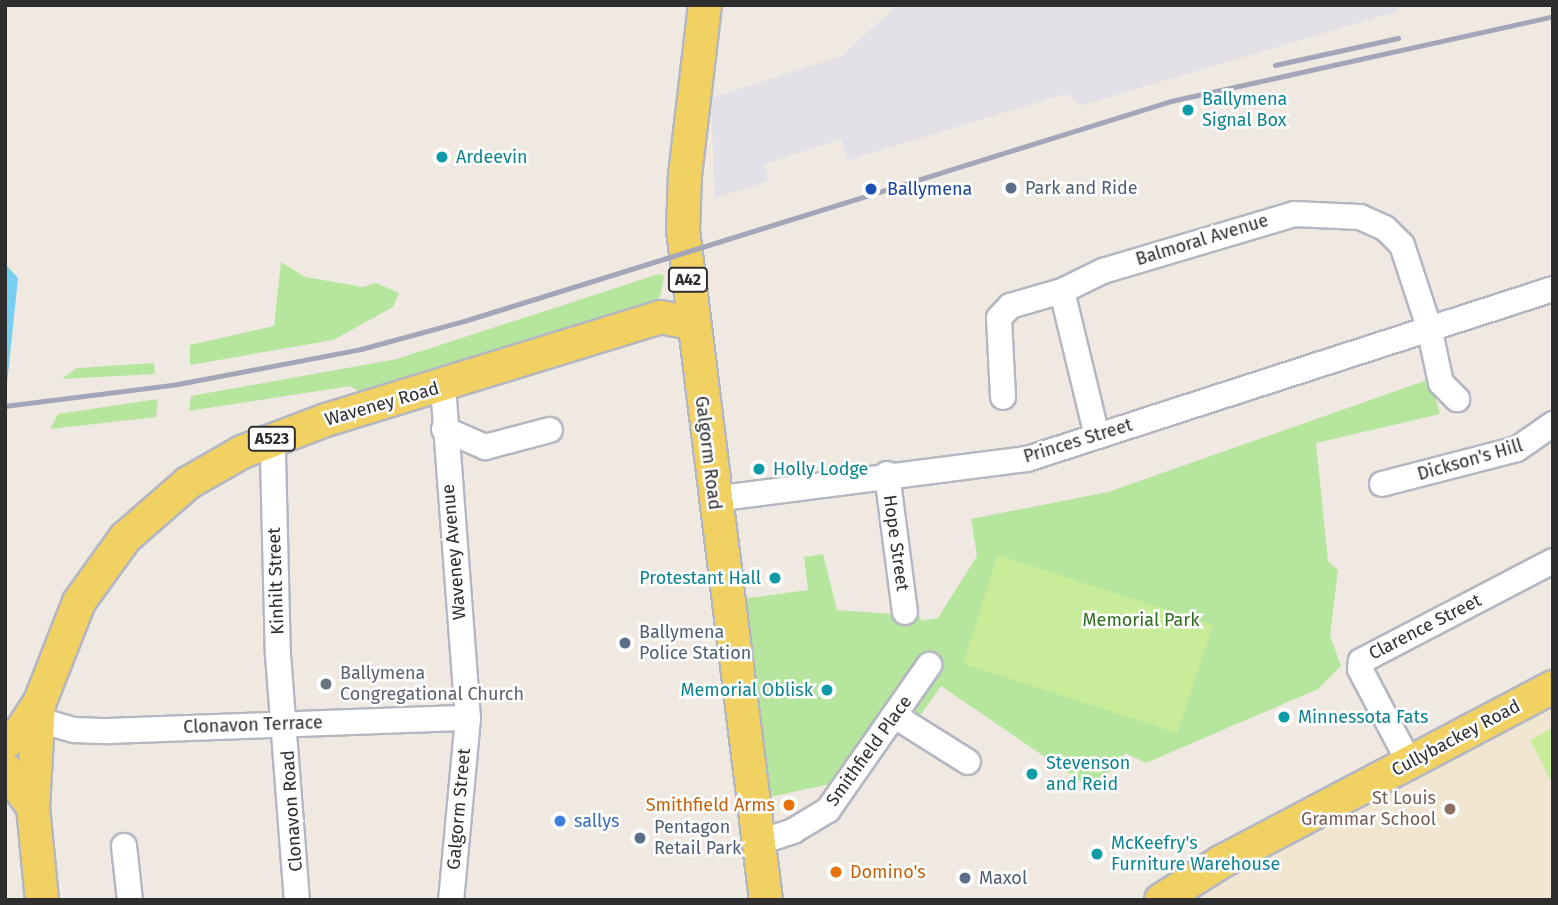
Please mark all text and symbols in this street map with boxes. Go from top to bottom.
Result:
place label: Ballymena Signal Box [1202,89,1287,132]
marker: Ballymena Signal Box [1180,102,1196,118]
place label: Ardeevin [456,146,528,168]
marker: Ardeevin [434,149,450,165]
place label: Park and Ride [1025,177,1138,199]
place label: Ballymena [887,178,972,200]
marker: Ballymena [861,179,881,199]
marker: Park and Ride [1003,180,1019,196]
street label: Balmoral Avenue [1133,210,1271,270]
road number: A42 [667,268,709,292]
street label: Waveney Road [322,377,442,431]
street label: Galgorm Road [690,395,726,511]
street label: Princes Street [1021,414,1135,468]
road number: A523 [247,426,296,452]
street label: Dickson's Hill [1415,435,1525,485]
place label: Holly Lodge [773,458,868,480]
marker: Holly Lodge [751,461,767,477]
street label: Waveney Avenue [437,483,471,621]
street label: Hope Street [879,494,913,592]
street label: Kinhilt Street [263,527,289,635]
place label: Protestant Hall [639,567,761,589]
marker: Protestant Hall [767,570,783,586]
street label: Clarence Street [1365,589,1485,665]
park label: Memorial Park [1083,609,1199,631]
place label: Ballymena Police Station [639,622,751,664]
marker: Ballymena Police Station [617,635,633,651]
place label: Ballymena Congregational Church [340,663,524,706]
marker: Ballymena Congregational Church [318,676,334,692]
place label: Memorial Oblisk [680,679,813,701]
marker: Memorial Oblisk [819,682,835,698]
street label: Smithfield Place [822,691,916,811]
street label: Cullybackey Road [1388,695,1524,781]
place label: Minnessota Fats [1298,706,1429,728]
marker: Minnessota Fats [1276,709,1292,725]
street label: Clonavon Terrace [183,712,323,738]
street label: Galgorm Street [443,747,475,871]
street label: Clonavon Road [277,750,307,872]
place label: Stevenson and Reid [1046,753,1130,796]
marker: Stevenson and Reid [1024,766,1040,782]
place label: St Louis Grammar School [1301,788,1436,830]
place label: Smithfield Arms [646,794,775,816]
marker: Smithfield Arms [781,797,797,813]
marker: St Louis Grammar School [1442,801,1458,817]
place label: sallys [574,810,619,832]
marker: sallys [552,813,568,829]
place label: Pentagon Retail Park [654,817,741,860]
marker: Pentagon Retail Park [632,830,648,846]
place label: McKeefry's Furniture Warehouse [1111,833,1280,876]
marker: McKeefry's Furniture Warehouse [1089,846,1105,862]
place label: Domino's [850,861,926,883]
marker: Domino's [828,864,844,880]
place label: Maxol [979,867,1027,889]
marker: Maxol [957,870,973,886]

